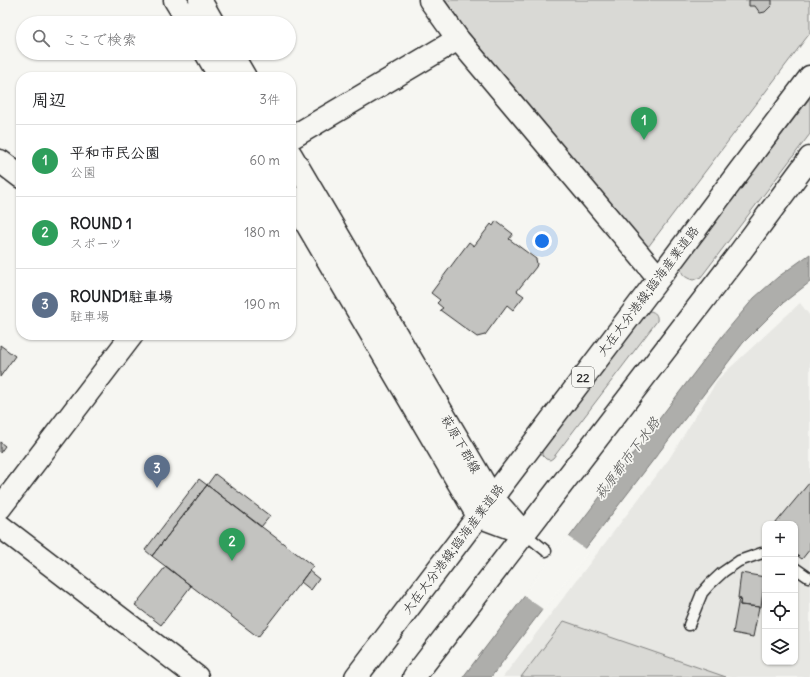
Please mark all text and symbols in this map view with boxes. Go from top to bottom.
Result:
search box [16,16,296,60]
icon: search [30,27,52,49]
text: ここで検索 [62,30,137,49]
text: 周辺 [32,89,66,111]
text: 3件 [260,91,280,108]
pin: 1 [631,107,657,140]
text: 平和市民公園 [70,143,160,162]
text: 1 [42,152,48,169]
text: 60 m [249,152,280,169]
text: 公園 [70,164,96,181]
text: ROUND 1 [70,214,132,233]
street label: 大在大分港線;臨海産業道路 [593,222,703,360]
text: 2 [41,224,49,241]
text: 180 m [244,224,280,241]
your location [532,231,552,251]
text: スポーツ [70,235,122,252]
text: ROUND1駐車場 [70,287,173,306]
text: 3 [41,296,49,313]
text: 190 m [244,296,280,313]
text: 駐車場 [70,308,109,325]
road number: 22 [572,367,594,387]
street label: 萩原下郡線 [437,412,485,477]
water label: 萩原都市下水路 [590,413,664,503]
pin: 3 [144,455,170,488]
street label: 大在大分港線;臨海産業道路 [398,480,508,618]
map controls [762,521,798,665]
button: + [762,521,798,557]
pin: 2 [219,528,245,561]
button: − [762,557,798,593]
button: locate [762,593,798,629]
button: layers [762,629,798,665]

